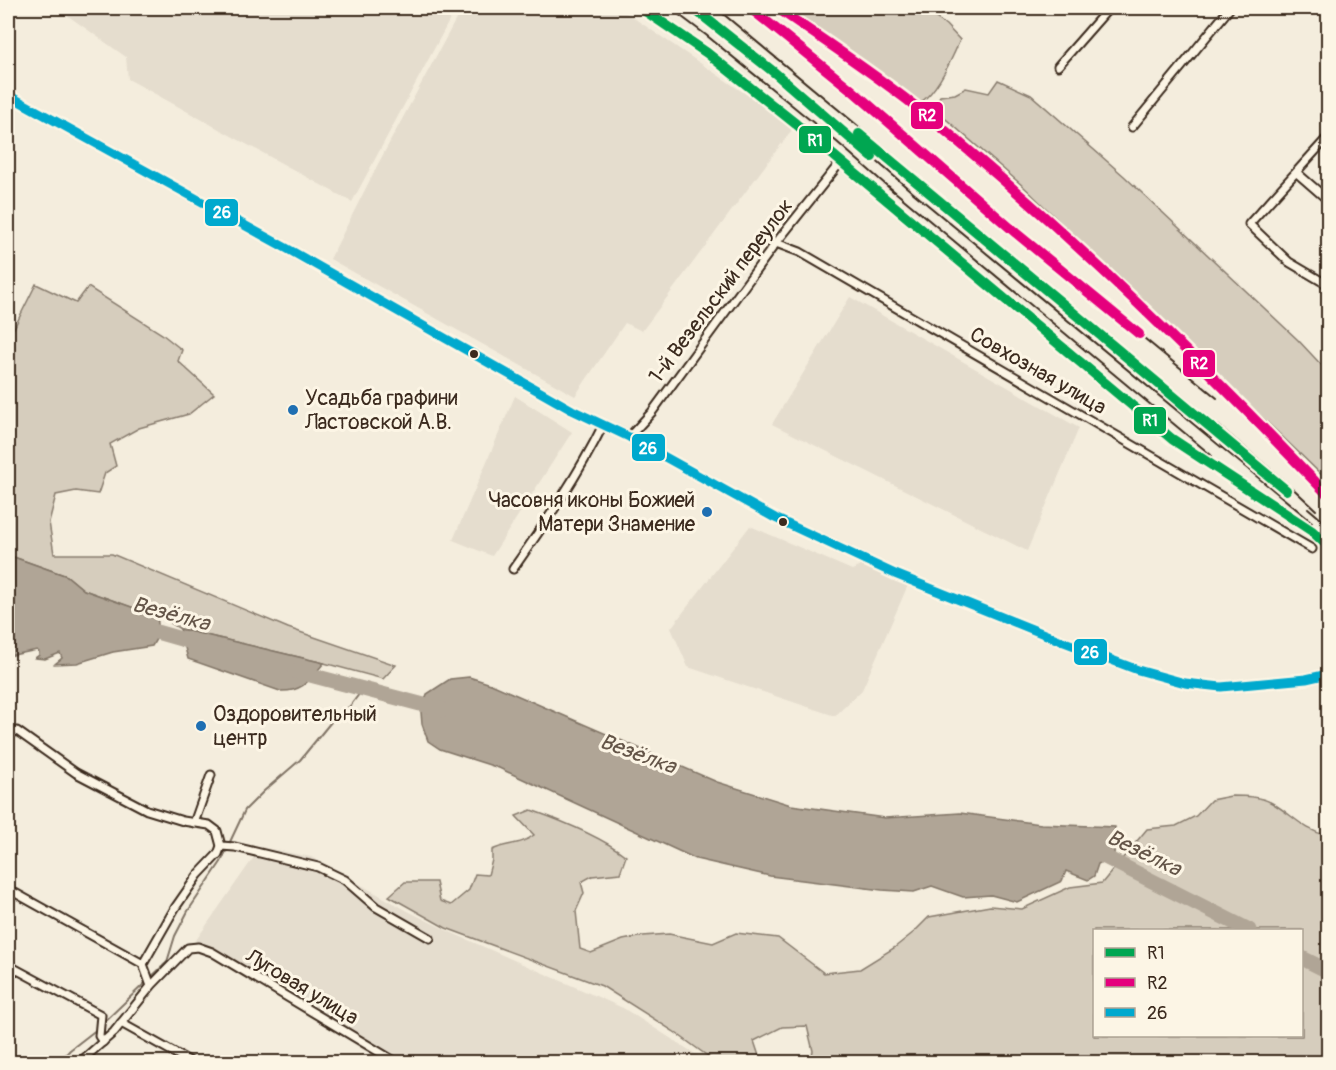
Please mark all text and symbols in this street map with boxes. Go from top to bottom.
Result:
line badge: R2 [910,101,944,130]
text: R2 [918,106,936,126]
line badge: R1 [798,125,832,154]
text: R1 [807,131,823,151]
street label: 1-й Везельский переулок [643,193,799,389]
line badge: 26 [204,198,239,227]
text: 26 [213,203,231,223]
street label: Совхозная улица [965,321,1111,421]
unlabelled marker [468,348,480,360]
line badge: R2 [1182,349,1216,378]
text: R2 [1190,354,1208,374]
place label: Усадьба графини Ластовской А.В. [304,385,458,436]
marker: Усадьба графини Ластовской А.В. [286,403,300,417]
line badge: R1 [1133,406,1167,435]
text: R1 [1142,411,1158,431]
line badge: 26 [631,433,666,462]
text: 26 [639,439,657,459]
place label: Часовня иконы Божией Матери Знамение [488,487,696,538]
marker: Часовня иконы Божией Матери Знамение [700,505,714,519]
unlabelled marker [777,516,789,528]
water label: Везёлка [129,590,214,638]
line badge: 26 [1073,638,1108,666]
text: 26 [1081,643,1099,663]
place label: Оздоровительный центр [213,701,377,752]
marker: Оздоровительный центр [194,719,208,733]
water label: Везёлка [596,727,682,781]
water label: Везёлка [1102,823,1187,884]
legend [1093,929,1303,1037]
street label: Луговая улица [240,942,363,1031]
text: R1 [1147,942,1164,965]
text: R2 [1147,972,1167,995]
text: 26 [1147,1002,1168,1025]

